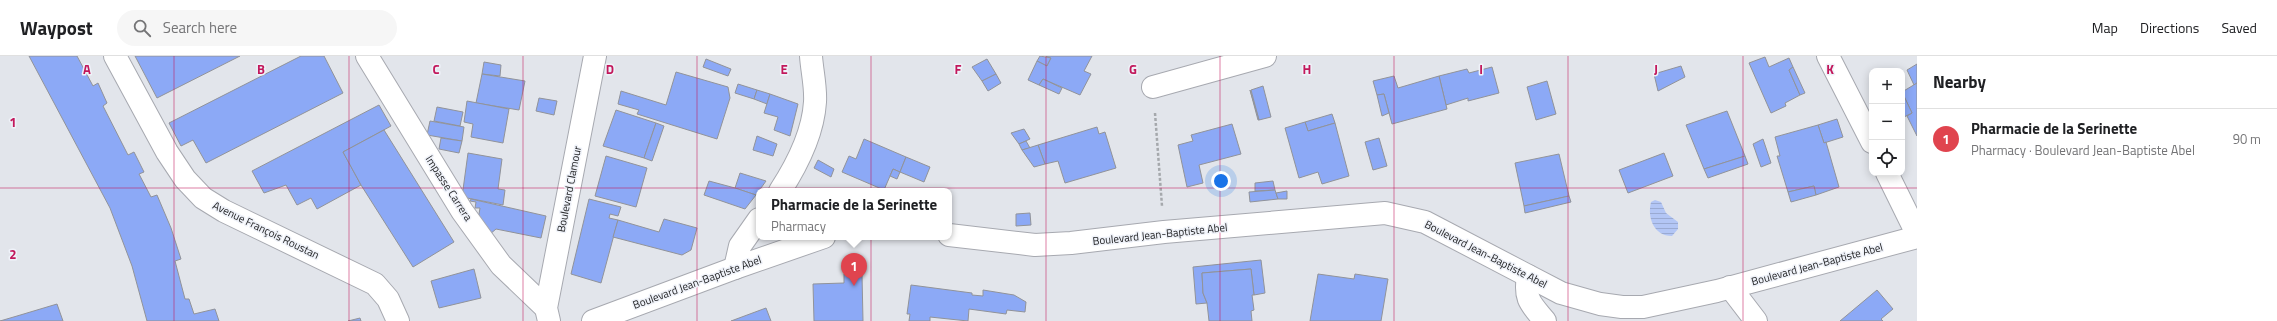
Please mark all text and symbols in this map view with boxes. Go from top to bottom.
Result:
search box [117,10,397,46]
text: Waypost [20,13,93,42]
text: Search here [163,16,237,39]
icon: search [131,17,153,39]
text: Map [2092,17,2118,38]
text: Directions [2140,17,2199,38]
text: Saved [2221,17,2257,38]
text: A [83,59,91,79]
text: B [257,59,265,79]
text: C [432,59,440,79]
text: D [606,59,614,79]
text: E [780,59,788,79]
text: F [955,59,962,79]
text: G [1129,59,1137,79]
text: H [1303,59,1311,79]
text: I [1479,59,1483,79]
text: J [1654,59,1658,79]
text: K [1826,59,1834,79]
map controls [1869,68,1905,176]
button: + [1869,68,1905,104]
text: Nearby [1933,69,1986,95]
button: − [1869,104,1905,140]
text: 1 [9,112,17,132]
text: Pharmacie de la Serinette [1971,117,2137,140]
text: 1 [1942,129,1950,149]
text: 90 m [2233,129,2261,149]
button: locate [1869,140,1905,176]
text: Pharmacy · Boulevard Jean-Baptiste Abel [1971,140,2195,160]
street label: Boulevard Clamour [553,144,585,234]
street label: Impasse Carrera [422,152,476,224]
your location [1211,171,1231,191]
popup [756,188,952,240]
text: Pharmacie de la Serinette [771,193,937,216]
street label: Avenue François Roustan [210,197,322,263]
text: Pharmacy [771,216,826,236]
street label: Boulevard Jean-Baptiste Abel [1422,216,1550,292]
street label: Boulevard Jean-Baptiste Abel [1092,219,1228,249]
street label: Boulevard Jean-Baptiste Abel [1749,239,1885,289]
text: 2 [9,244,17,264]
street label: Boulevard Jean-Baptiste Abel [631,251,763,313]
pin: 1 [841,253,867,286]

